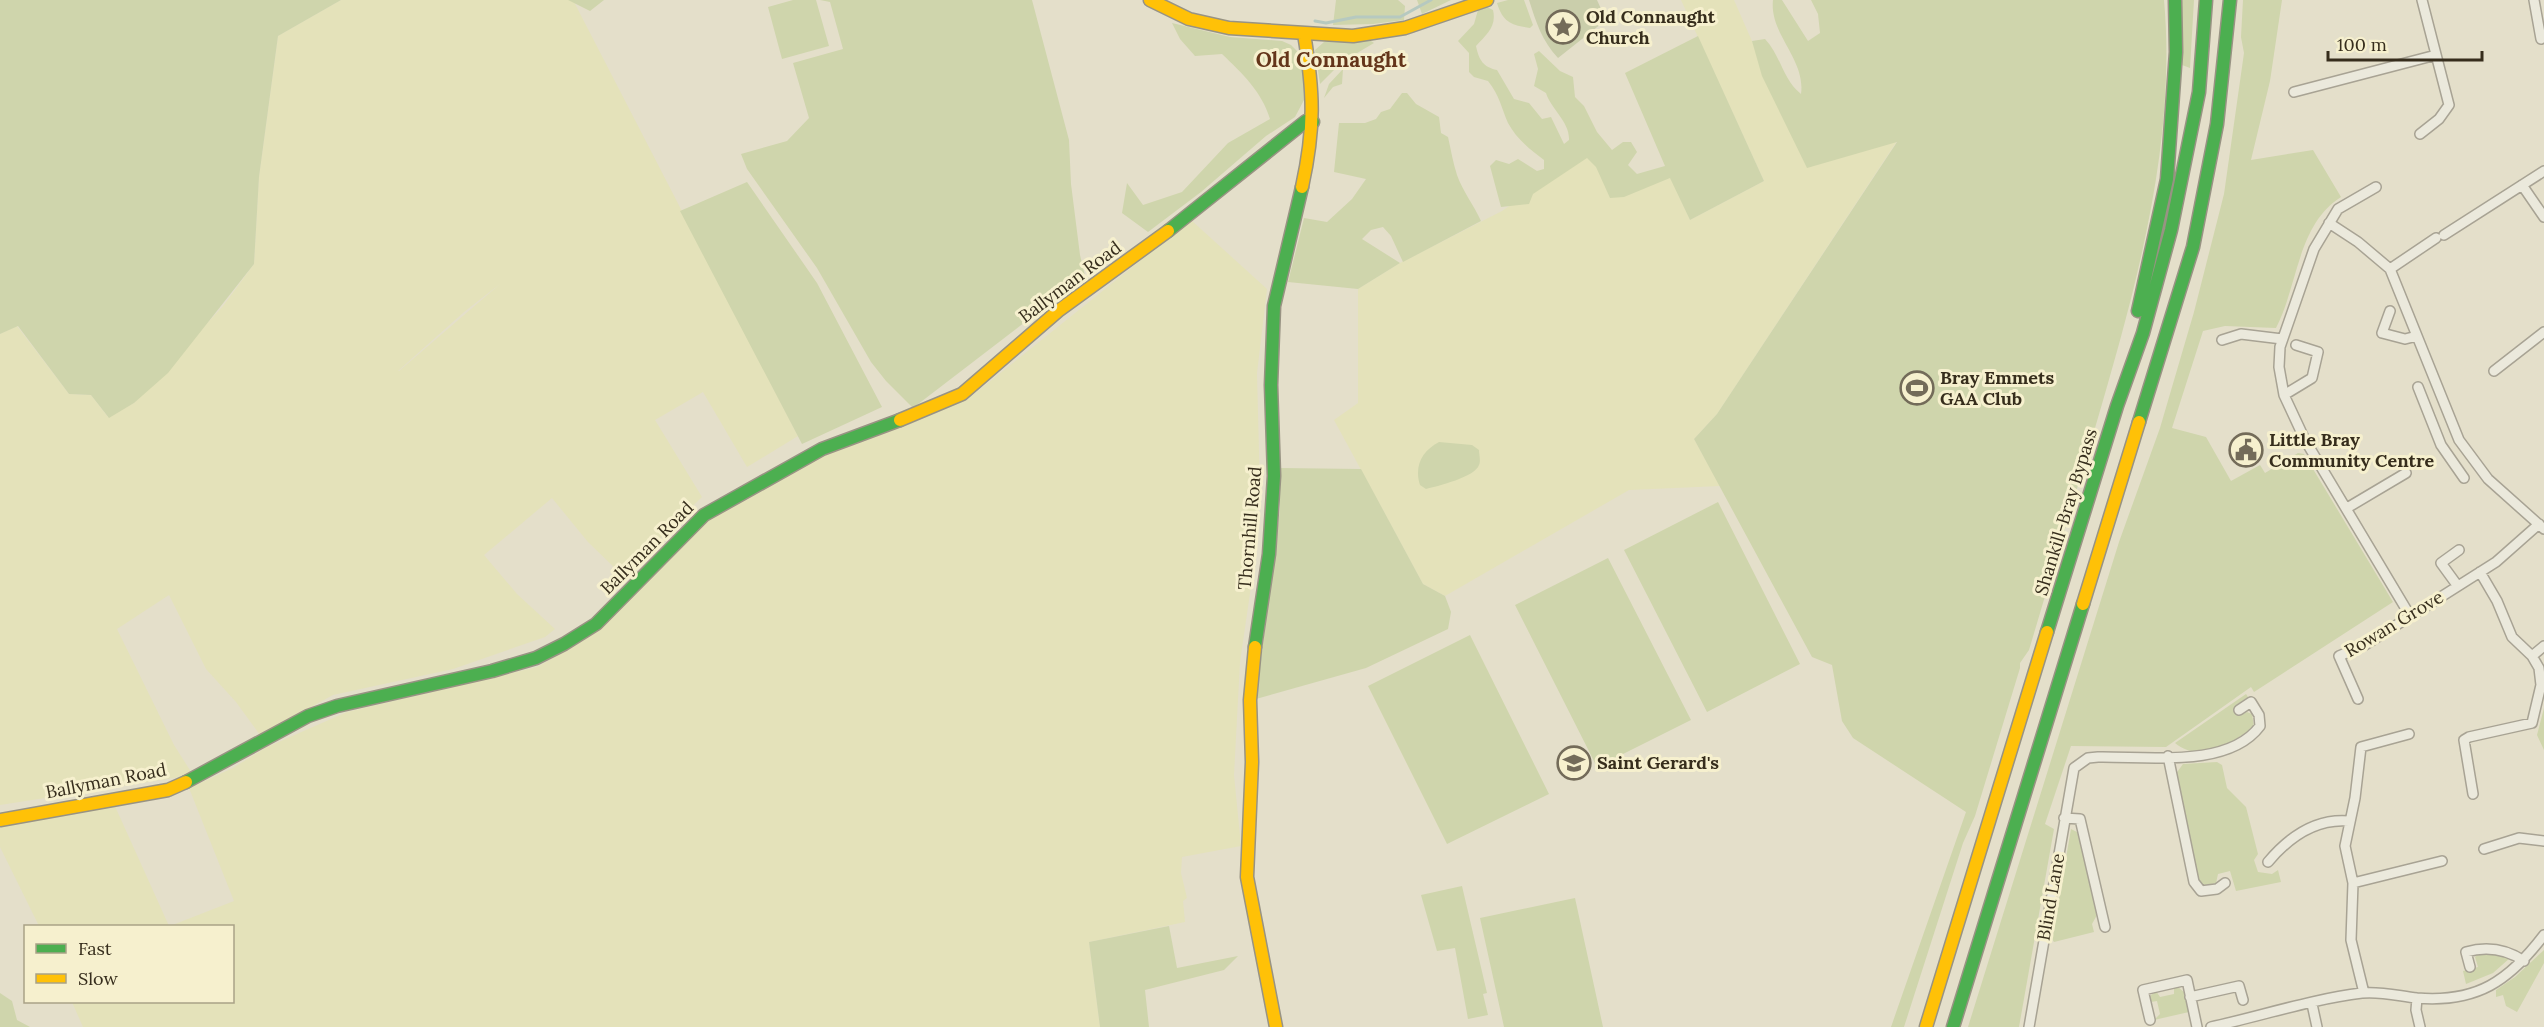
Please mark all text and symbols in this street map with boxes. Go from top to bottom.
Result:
place label: Old Connaught Church [1586,5,1716,49]
place icon: Old Connaught Church [1545,9,1581,45]
scale bar [2328,24,2482,62]
text: 100 m [2337,33,2387,56]
district label: Old Connaught [1256,46,1407,73]
street label: Ballyman Road [1014,235,1126,328]
place label: Bray Emmets GAA Club [1940,366,2054,410]
sports icon: Bray Emmets GAA Club [1899,370,1935,406]
street label: Shankill-Bray Bypass [2029,426,2102,598]
place label: Little Bray Community Centre [2269,428,2434,472]
public building icon: Little Bray Community Centre [2228,432,2264,468]
street label: Thornhill Road [1233,465,1266,591]
street label: Ballyman Road [595,496,698,599]
street label: Rowan Grove [2340,585,2448,662]
school or university icon: Saint Gerard's [1556,745,1592,781]
place label: Saint Gerard's [1597,751,1719,774]
street label: Ballyman Road [44,757,168,803]
street label: Blind Lane [2032,851,2070,942]
legend [24,925,234,1003]
text: Fast [78,937,112,960]
text: Slow [78,967,118,990]

